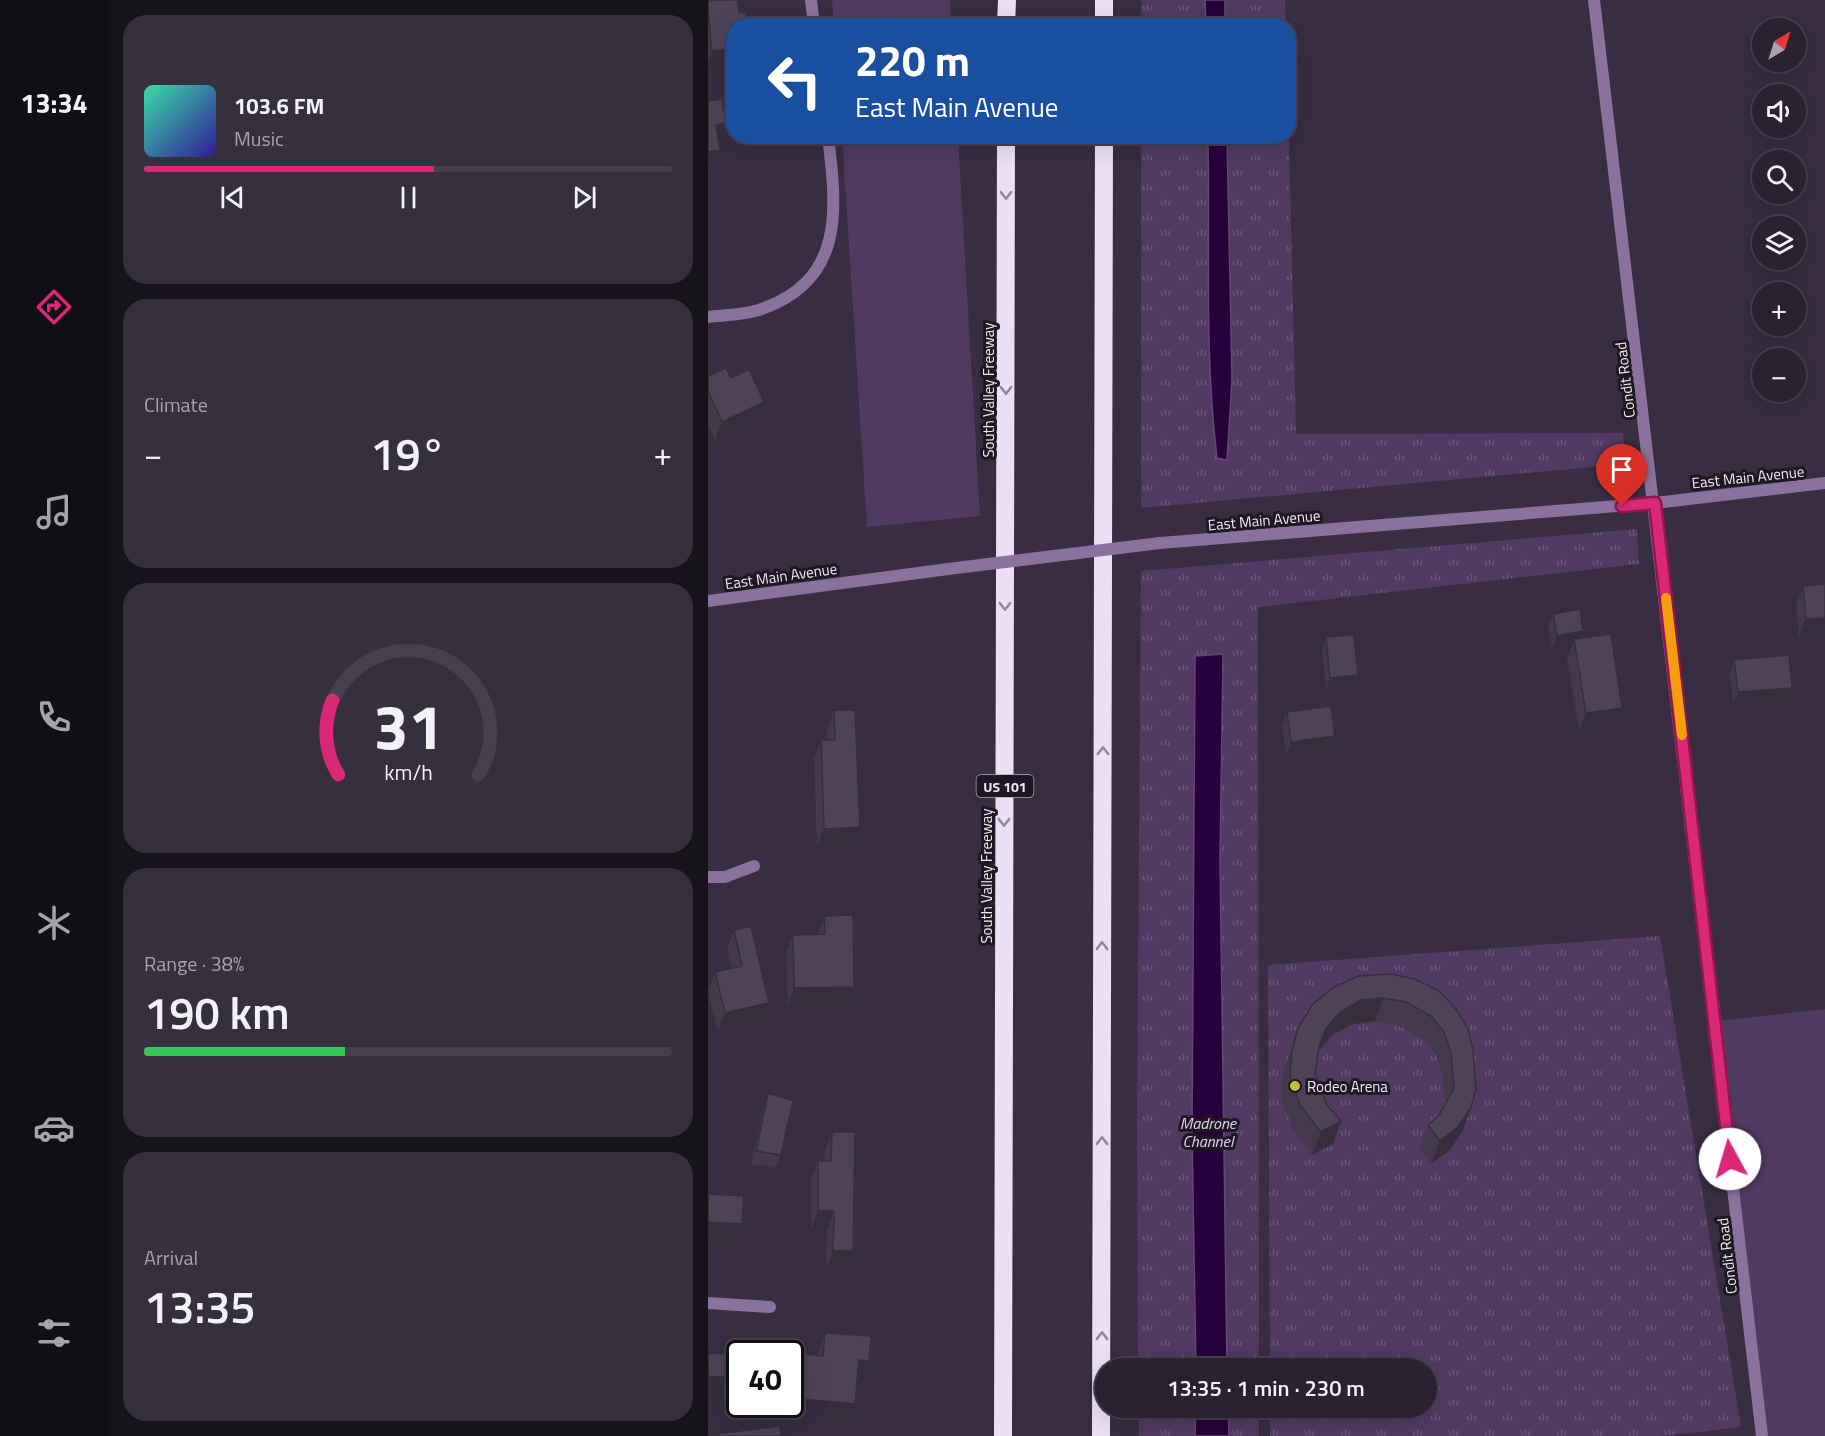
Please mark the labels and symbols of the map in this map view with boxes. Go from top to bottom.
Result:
north arrow [1752,18,1806,72]
one-way arrow [1000,190,1012,199]
street label: South Valley Freeway [977,322,1000,458]
street label: Condit Road [1609,341,1641,419]
one-way arrow [999,385,1012,394]
pin [1596,444,1647,506]
street label: East Main Avenue [1691,460,1805,494]
street label: East Main Avenue [1207,504,1321,536]
street label: East Main Avenue [723,557,839,595]
one-way arrow [999,601,1011,610]
one-way arrow [1097,746,1109,755]
road number: US 101 [976,775,1034,797]
street label: South Valley Freeway [975,808,998,944]
one-way arrow [998,817,1010,826]
one-way arrow [1096,941,1108,950]
place label: Rodeo Arena [1307,1075,1388,1098]
marker: Rodeo Arena [1288,1079,1302,1093]
water label: Madrone Channel [1180,1111,1238,1153]
position arrow [1698,1127,1762,1191]
one-way arrow [1096,1136,1108,1145]
street label: Condit Road [1711,1217,1743,1295]
one-way arrow [1096,1331,1108,1340]
speed limit sign: 40 [726,1340,804,1418]

